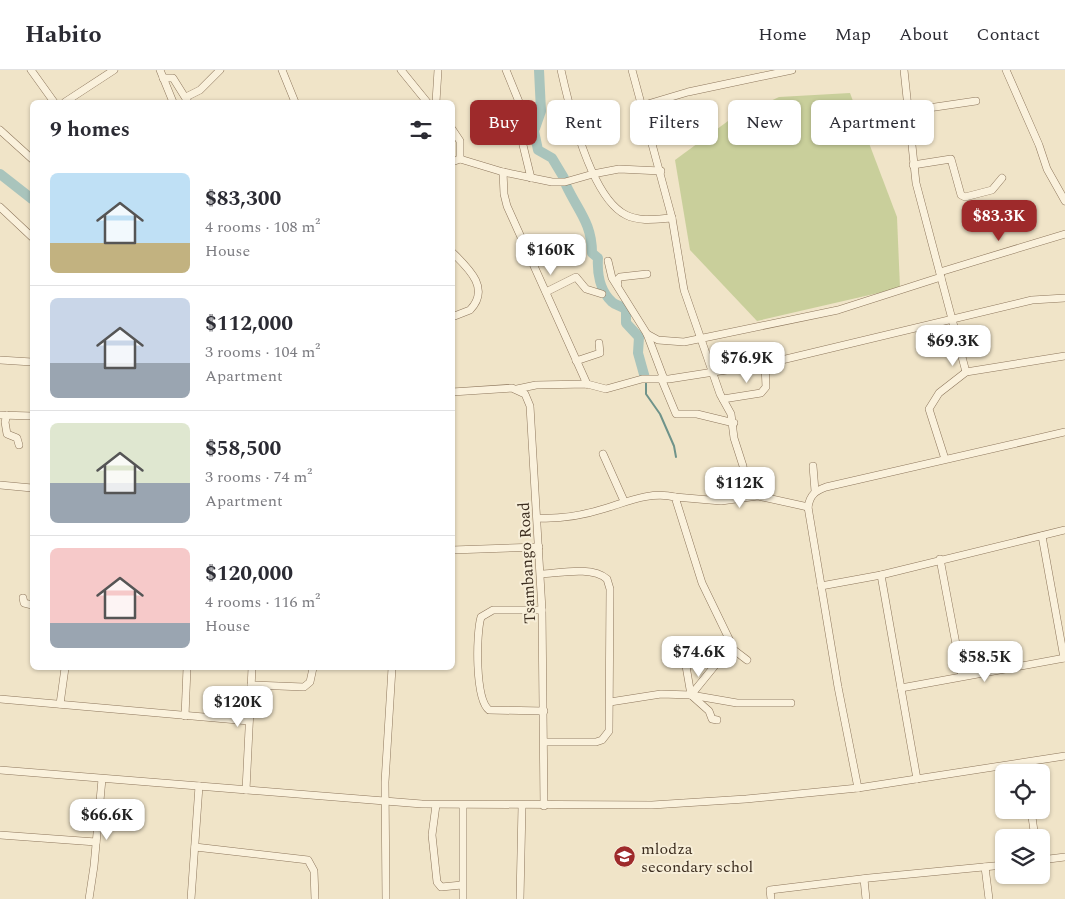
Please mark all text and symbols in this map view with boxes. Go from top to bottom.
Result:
text: Habito [25,17,102,53]
text: Home [758,21,807,48]
text: Map [835,21,871,48]
text: About [899,21,949,48]
text: Contact [977,21,1040,48]
chip: Buy [470,100,537,145]
chip: Rent [547,100,620,145]
chip: Filters [630,100,718,145]
chip: New [728,100,801,145]
chip: Apartment [811,100,934,145]
text: 9 homes [50,114,130,146]
icon: filters [407,116,435,144]
text: $83,300 [205,183,281,215]
icon: home [90,193,150,253]
pin: $83.3K [958,200,1040,242]
text: $83.3K [973,204,1025,228]
text: 4 rooms · 108 m² [205,215,320,239]
pin: $160K [516,234,586,276]
text: $160K [527,238,575,262]
text: House [205,239,250,263]
text: $112,000 [205,308,293,340]
icon: home [90,318,150,378]
pin: $69.3K [912,324,994,367]
text: $69.3K [927,329,979,353]
text: 3 rooms · 104 m² [205,340,320,364]
pin: $76.9K [706,342,788,384]
text: $76.9K [721,346,773,370]
text: Apartment [205,364,283,388]
text: $58,500 [205,433,281,465]
icon: home [90,443,150,503]
text: 3 rooms · 74 m² [205,465,312,489]
pin: $112K [705,466,775,509]
text: $112K [716,471,764,495]
text: Apartment [205,489,283,513]
street label: Tsambango Road [512,502,542,624]
text: $120,000 [205,558,293,590]
icon: home [90,568,150,628]
text: 4 rooms · 116 m² [205,590,320,614]
text: House [205,614,250,638]
pin: $74.6K [658,636,740,678]
text: $74.6K [673,640,725,664]
pin: $58.5K [944,640,1026,683]
text: $58.5K [959,645,1011,669]
pin: $120K [203,686,273,728]
text: $120K [214,690,262,714]
map controls [995,764,1050,884]
button: locate [995,764,1050,819]
pin: $66.6K [66,798,148,841]
text: $66.6K [81,803,133,827]
button: layers [995,829,1050,884]
place label: mlodza secondary schol [641,837,753,879]
school or university icon: mlodza secondary schol [613,845,637,869]

